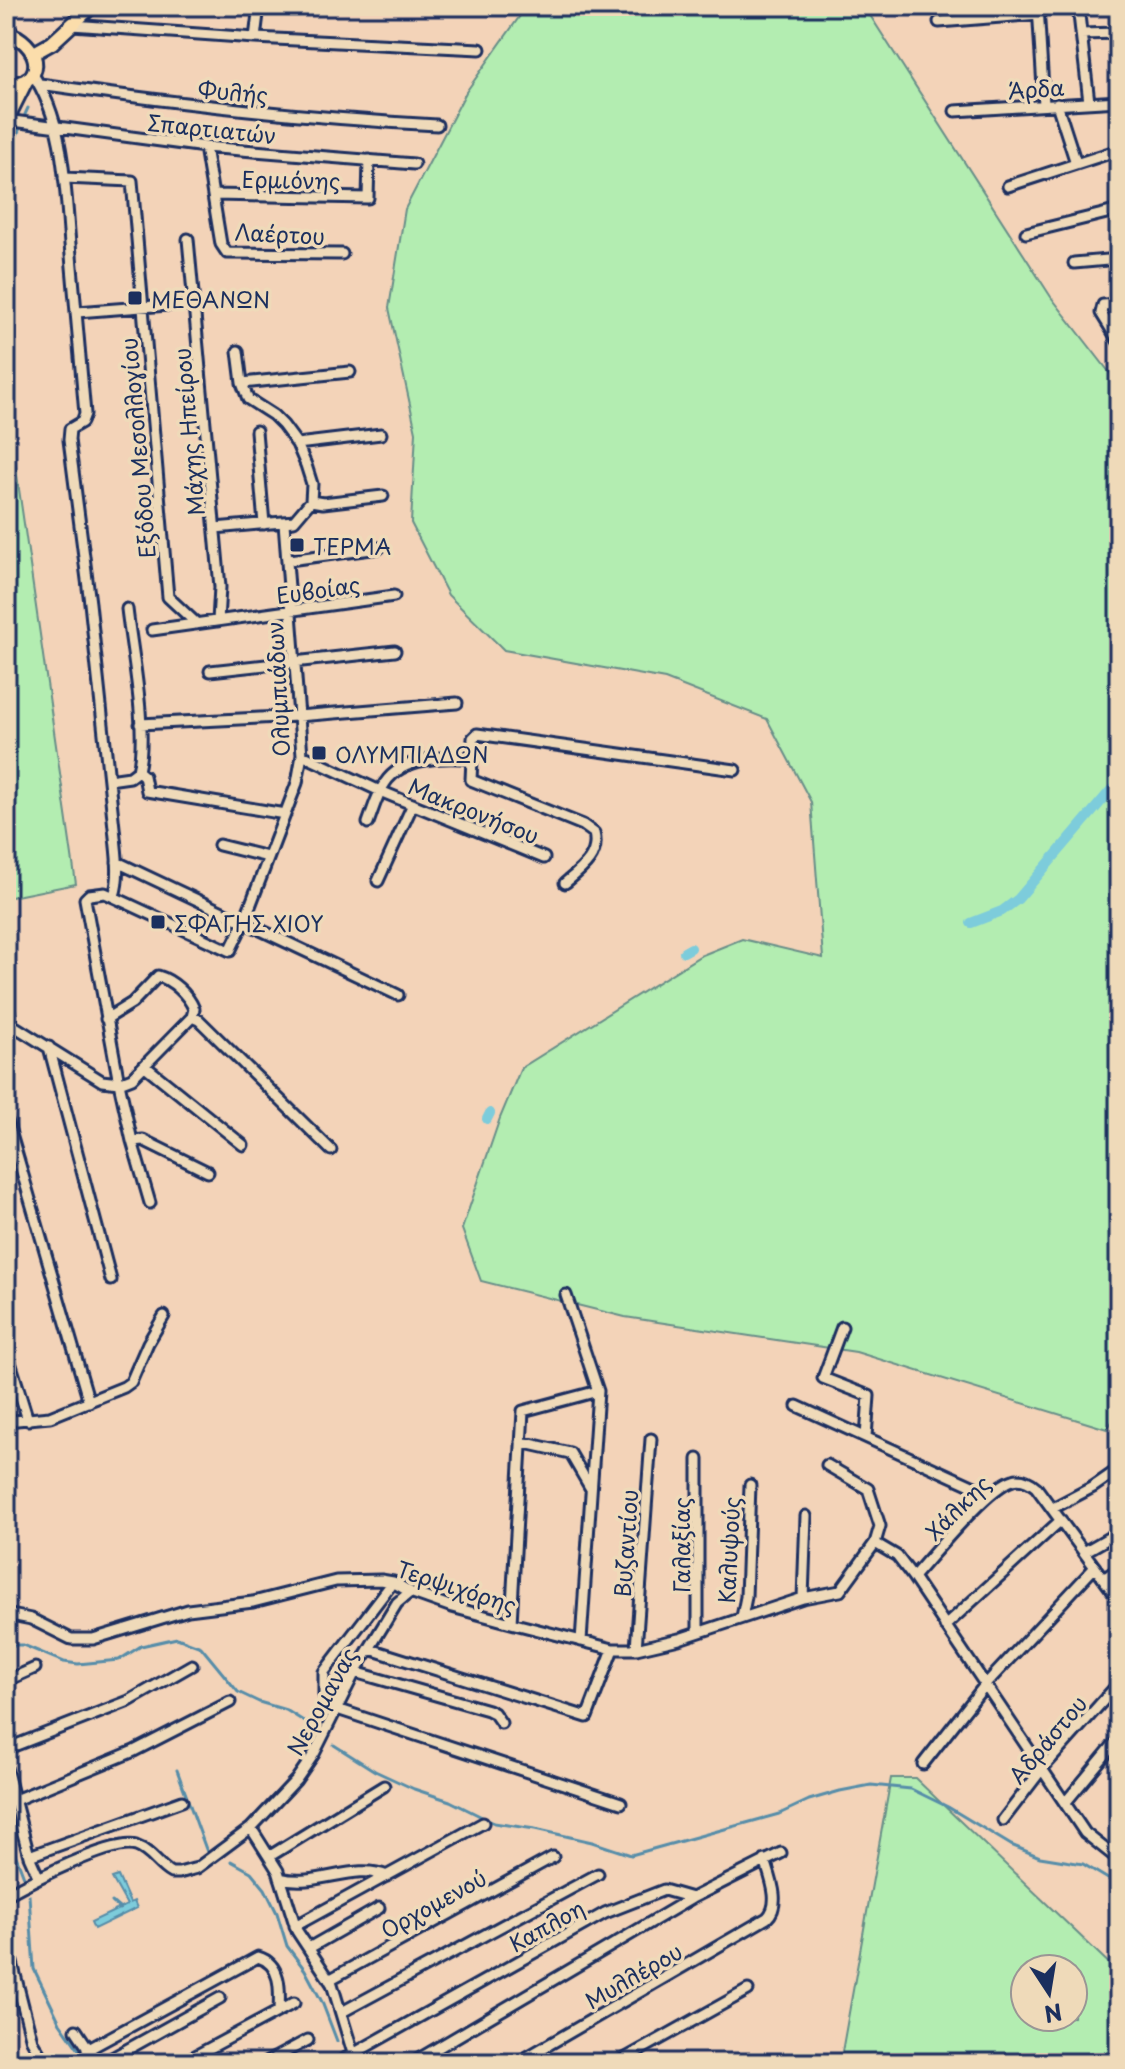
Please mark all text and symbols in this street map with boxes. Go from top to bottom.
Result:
street label: Άρδα [1007,70,1065,106]
street label: Φυλής [197,71,269,111]
street label: Σπαρτιατών [146,105,278,151]
street label: Ερμιόνης [241,162,341,196]
street label: Λαέρτου [234,214,326,252]
place label: ΜΕΘΑΝΩΝ [151,282,270,315]
marker: ΜΕΘΑΝΩΝ [126,289,144,307]
street label: Εξόδου Μεσολλογίου [111,336,163,560]
street label: Μάχης Ηπείρου [164,347,212,517]
place label: ΤΕΡΜΑ [313,529,391,562]
marker: ΤΕΡΜΑ [288,536,306,554]
street label: Ευβοίας [274,567,362,611]
street label: Ολυμπιάδων [257,620,297,758]
place label: ΟΛΥΜΠΙΑΔΩΝ [335,737,488,770]
marker: ΟΛΥΜΠΙΑΔΩΝ [310,744,328,762]
street label: Μακρονήσου [404,769,544,851]
place label: ΣΦΑΓΗΣ ΧΙΟΥ [174,906,323,939]
marker: ΣΦΑΓΗΣ ΧΙΟΥ [149,913,167,931]
street label: Χάλκης [917,1467,997,1547]
street label: Βυζαντίου [605,1488,645,1598]
street label: Καλυψούς [709,1496,747,1604]
street label: Γαλαξίας [664,1497,697,1593]
street label: Τερψιχόρης [393,1551,521,1621]
street label: Νερομανας [278,1641,364,1761]
street label: Αδράστου [1000,1687,1094,1791]
street label: Ορχομενού [374,1860,492,1946]
street label: Καπλοη [502,1891,590,1959]
street label: Μυλλέρου [578,1934,688,2016]
north arrow [1009,1953,1089,2033]
text: N [1042,1996,1065,2032]

